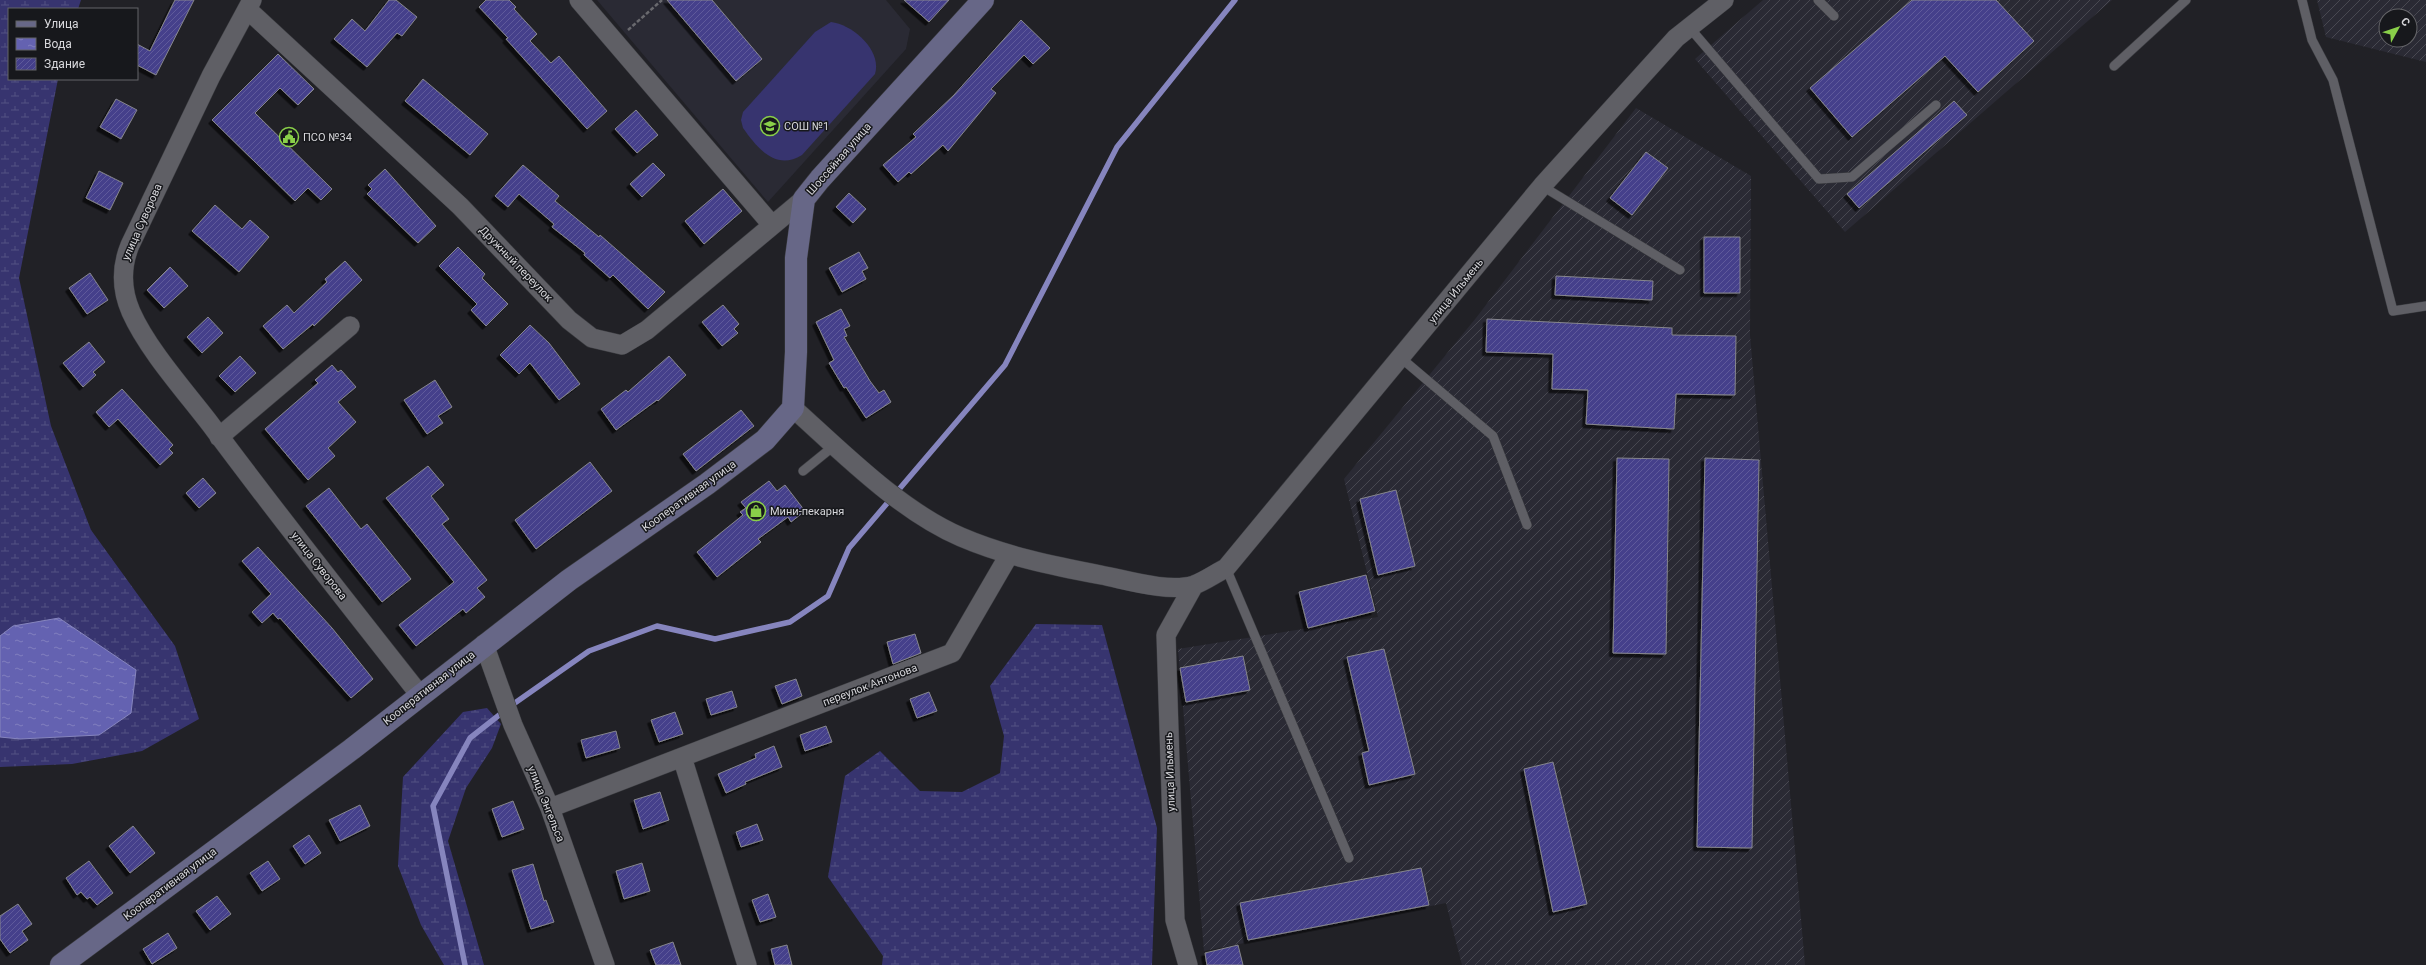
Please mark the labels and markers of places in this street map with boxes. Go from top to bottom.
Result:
school or university icon: СОШ №1 [759,115,781,137]
place label: СОШ №1 [784,120,829,133]
public building icon: ПСО №34 [278,126,300,148]
place label: ПСО №34 [303,131,352,144]
shop icon: Мини-пекарня [745,500,767,522]
place label: Мини-пекарня [770,505,844,518]

